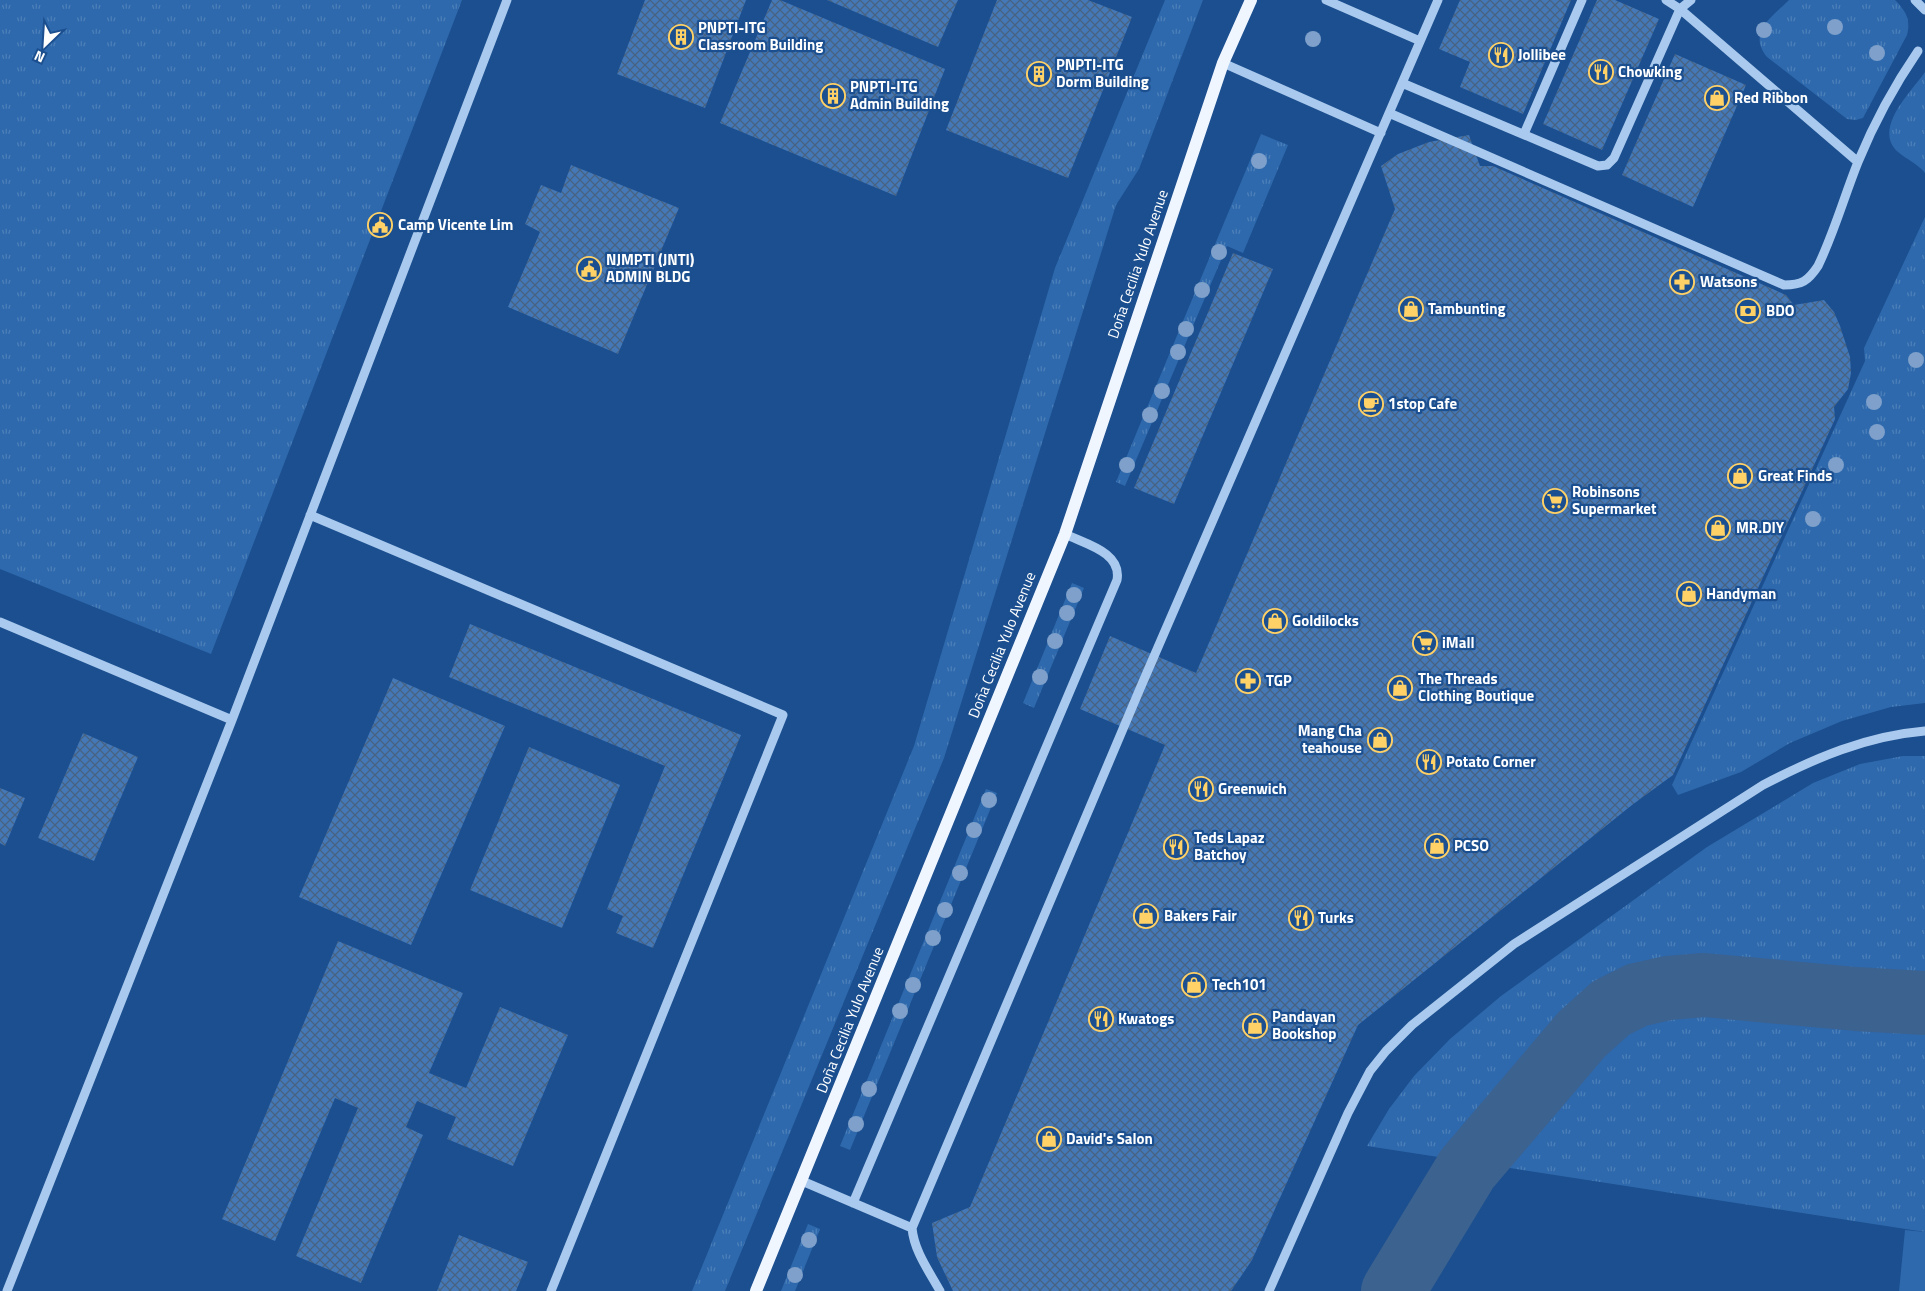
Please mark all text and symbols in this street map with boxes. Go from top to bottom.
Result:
place label: PNPTI-ITG Classroom Building [698,16,823,56]
north arrow [20,20,70,70]
building icon: PNPTI-ITG Classroom Building [668,24,694,50]
restaurant icon: Jollibee [1488,42,1514,68]
place label: Jollibee [1518,43,1566,66]
text: N [30,46,48,69]
place label: PNPTI-ITG Dorm Building [1056,53,1149,93]
restaurant icon: Chowking [1588,59,1614,85]
place label: Chowking [1618,60,1682,83]
building icon: PNPTI-ITG Dorm Building [1026,61,1052,87]
place label: PNPTI-ITG Admin Building [850,75,949,115]
building icon: PNPTI-ITG Admin Building [820,83,846,109]
shop icon: Red Ribbon [1704,85,1730,111]
place label: Red Ribbon [1734,86,1808,109]
street label: Doña Cecilia Yulo Avenue [1101,186,1174,341]
public building icon: Camp Vicente Lim [367,212,393,238]
place label: Camp Vicente Lim [398,213,513,236]
place label: NJMPTI (JNTI) ADMIN BLDG [606,248,695,288]
public building icon: NJMPTI (JNTI) ADMIN BLDG [576,256,602,282]
pharmacy icon: Watsons [1669,269,1695,295]
place label: Watsons [1700,270,1757,293]
shop icon: Tambunting [1398,296,1424,322]
place label: Tambunting [1428,297,1505,320]
bank icon: BDO [1735,298,1761,324]
place label: BDO [1766,299,1795,322]
cafe icon: 1stop Cafe [1358,391,1384,417]
place label: 1stop Cafe [1388,392,1457,415]
shop icon: Great Finds [1727,463,1753,489]
place label: Great Finds [1758,464,1832,487]
place label: Robinsons Supermarket [1572,480,1657,520]
supermarket icon: Robinsons Supermarket [1542,488,1568,514]
shop icon: MR.DIY [1705,515,1731,541]
place label: MR.DIY [1736,516,1785,539]
street label: Doña Cecilia Yulo Avenue [962,568,1041,722]
shop icon: Handyman [1676,581,1702,607]
place label: Handyman [1706,582,1776,605]
shop icon: Goldilocks [1262,608,1288,634]
place label: Goldilocks [1292,609,1359,632]
supermarket icon: iMall [1412,630,1438,656]
place label: iMall [1442,631,1475,654]
place label: The Threads Clothing Boutique [1418,667,1535,707]
pharmacy icon: TGP [1235,668,1261,694]
place label: TGP [1266,669,1292,692]
shop icon: The Threads Clothing Boutique [1387,675,1413,701]
place label: Mang Cha teahouse [1298,719,1362,759]
shop icon: Mang Cha teahouse [1367,727,1393,753]
restaurant icon: Potato Corner [1416,749,1442,775]
place label: Potato Corner [1446,750,1536,773]
restaurant icon: Greenwich [1188,776,1214,802]
place label: Greenwich [1218,777,1287,800]
place label: Teds Lapaz Batchoy [1194,826,1265,866]
shop icon: PCSO [1424,833,1450,859]
restaurant icon: Teds Lapaz Batchoy [1163,834,1189,860]
place label: PCSO [1454,834,1489,857]
shop icon: Bakers Fair [1133,903,1159,929]
place label: Bakers Fair [1164,904,1237,927]
restaurant icon: Turks [1288,905,1314,931]
place label: Turks [1318,906,1354,929]
street label: Doña Cecilia Yulo Avenue [810,943,889,1097]
shop icon: Tech101 [1181,972,1207,998]
place label: Tech101 [1212,973,1267,996]
place label: Pandayan Bookshop [1272,1005,1336,1045]
restaurant icon: Kwatogs [1088,1006,1114,1032]
place label: Kwatogs [1118,1007,1174,1030]
shop icon: Pandayan Bookshop [1242,1013,1268,1039]
shop icon: David's Salon [1036,1126,1062,1152]
place label: David's Salon [1066,1127,1153,1150]

